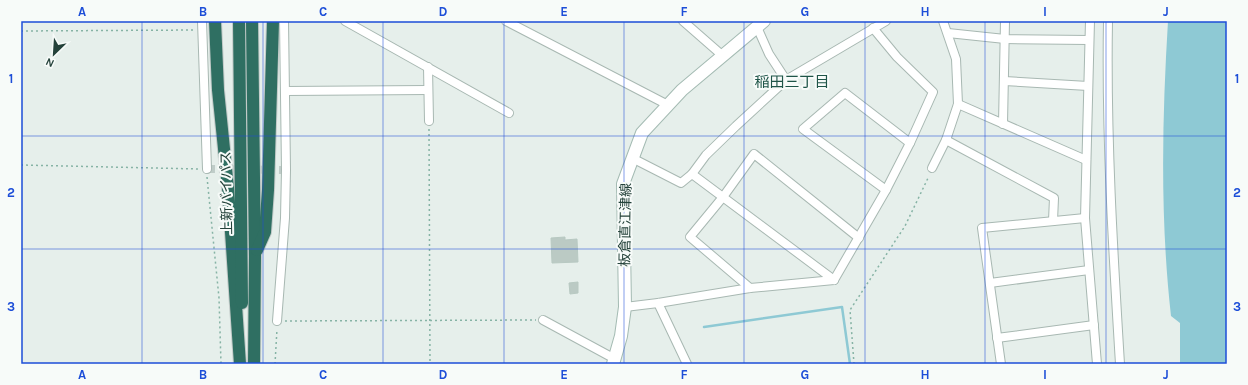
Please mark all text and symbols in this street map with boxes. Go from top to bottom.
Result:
text: A [78,4,86,19]
text: B [199,4,207,19]
text: C [319,4,327,19]
text: D [439,4,448,19]
text: E [560,4,568,19]
text: F [680,4,688,19]
text: G [801,4,809,19]
text: H [920,4,930,19]
text: I [1043,4,1047,19]
text: J [1163,4,1169,19]
north arrow [34,34,74,74]
text: N [44,55,56,70]
text: 1 [9,71,13,86]
text: 1 [1235,71,1239,86]
district label: 稲田三丁目 [754,73,830,91]
street label: 上新バイパス [217,151,236,235]
street label: 板倉直江津線 [616,183,635,267]
text: 2 [7,185,15,200]
text: 2 [1233,185,1241,200]
text: 3 [7,299,15,314]
text: 3 [1233,299,1241,314]
text: A [78,367,86,382]
text: B [199,367,207,382]
text: C [319,367,327,382]
text: D [439,367,448,382]
text: E [560,367,568,382]
text: F [680,367,688,382]
text: G [801,367,809,382]
text: H [920,367,930,382]
text: I [1043,367,1047,382]
text: J [1163,367,1169,382]

